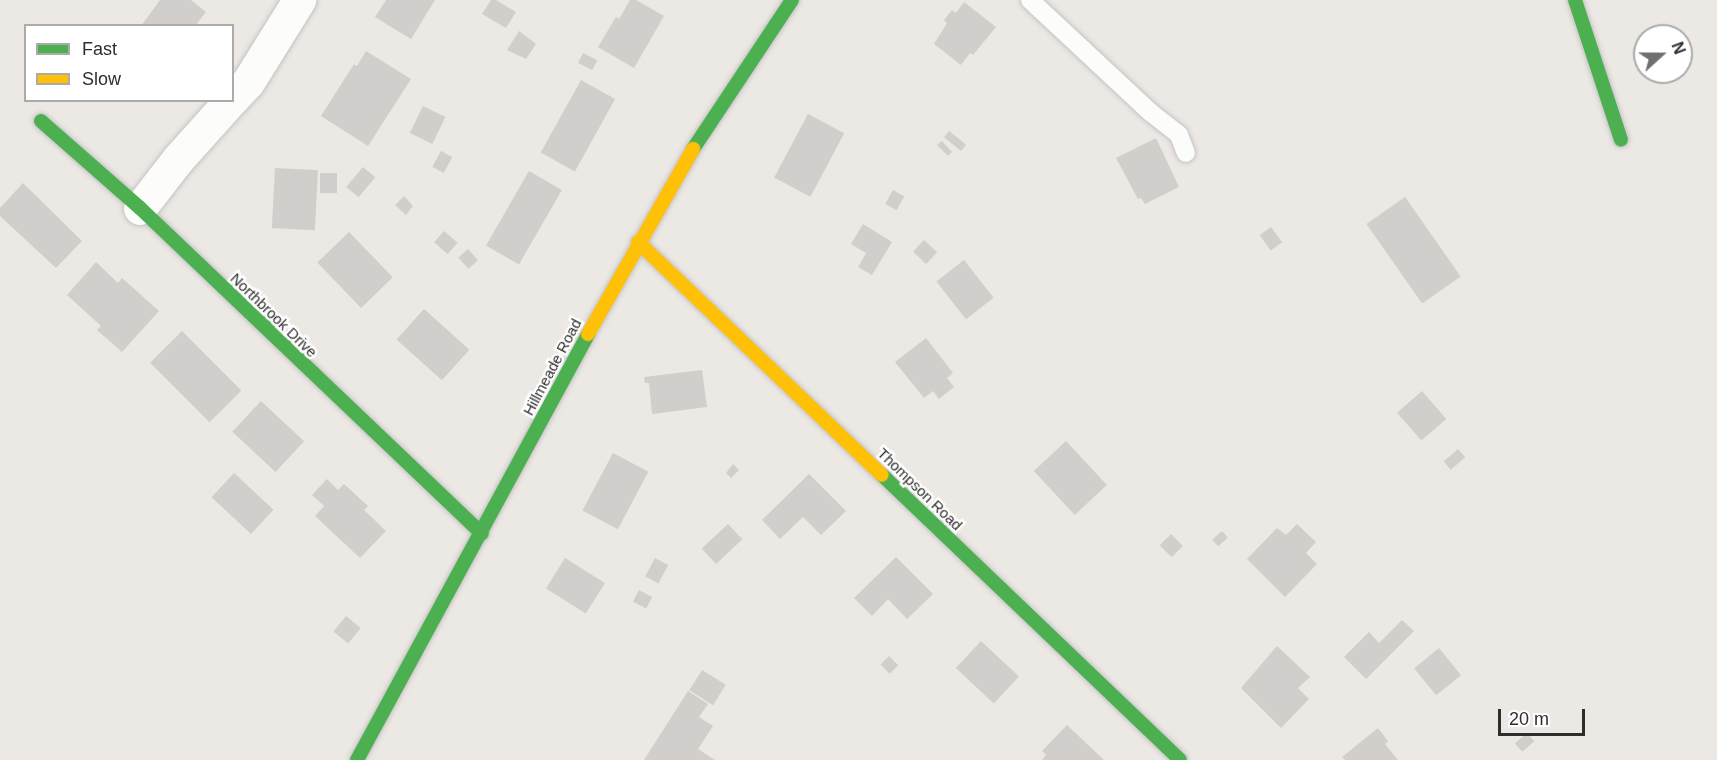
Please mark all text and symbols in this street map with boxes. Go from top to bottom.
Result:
legend [24,24,234,102]
north arrow [1633,24,1693,84]
text: Fast [82,39,117,59]
text: N [1668,40,1688,57]
text: Slow [82,69,121,89]
street label: Northbrook Drive [227,269,321,361]
street label: Hillmeade Road [519,316,585,418]
street label: Thompson Road [874,444,966,534]
scale bar [1501,697,1588,735]
text: 20 m [1509,709,1549,729]

